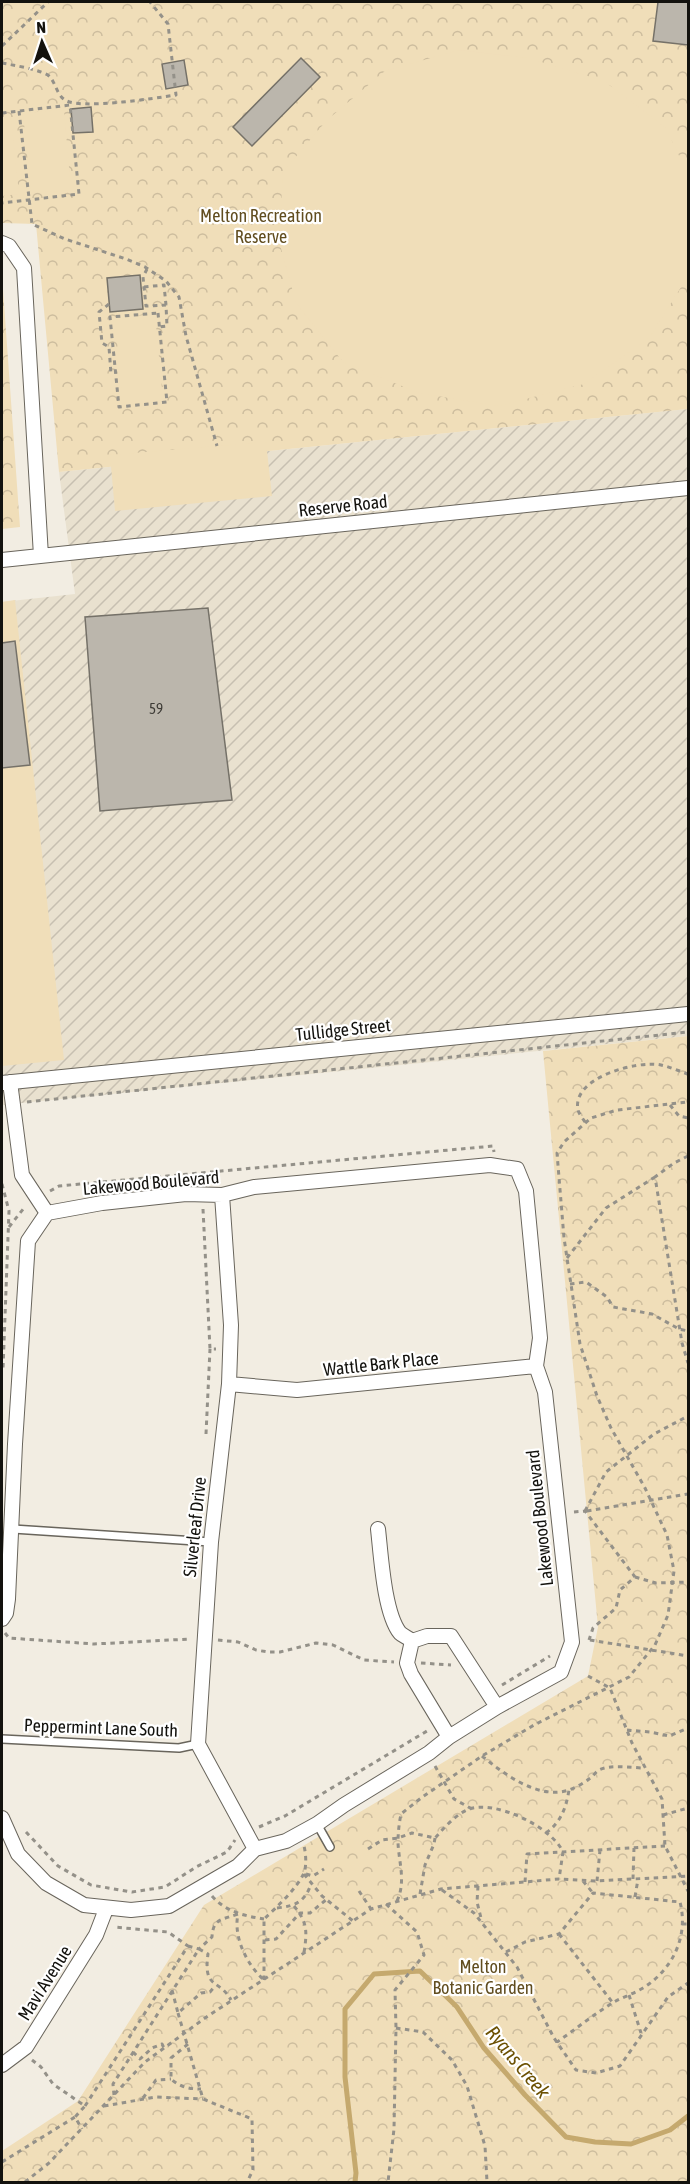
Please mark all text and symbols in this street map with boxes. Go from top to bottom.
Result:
north arrow [12,12,72,72]
text: N [36,18,46,36]
park label: Melton Recreation Reserve [200,205,322,247]
street label: Reserve Road [297,490,388,521]
house number: 59 [149,700,163,717]
street label: Tullidge Street [294,1014,391,1045]
street label: Lakewood Boulevard [82,1166,220,1199]
street label: Wattle Bark Place [322,1347,440,1380]
street label: Lakewood Boulevard [522,1449,557,1587]
street label: Silverleaf Drive [179,1476,210,1578]
street label: Peppermint Lane South [24,1714,178,1741]
street label: Mavi Avenue [13,1941,76,2024]
park label: Melton Botanic Garden [432,1956,534,1998]
water label: Ryans Creek [481,2021,556,2103]

